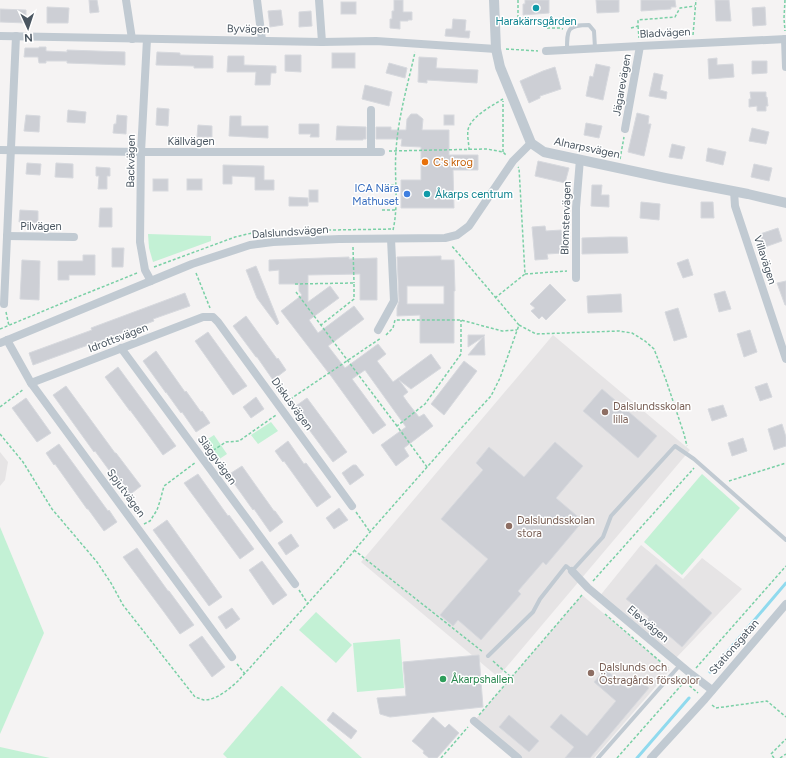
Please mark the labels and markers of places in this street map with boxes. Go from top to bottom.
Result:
marker: Harakärrsgården [531,3,541,13]
place label: Harakärrsgården [495,15,577,28]
place label: C's krog [433,156,473,169]
marker: C's krog [420,157,430,167]
place label: ICA Nära Mathuset [352,182,399,208]
place label: Åkarps centrum [435,187,513,201]
marker: ICA Nära Mathuset [402,189,412,199]
marker: Åkarps centrum [422,189,432,199]
place label: Dalslundsskolan lilla [613,400,691,426]
marker: Dalslundsskolan lilla [600,407,610,417]
place label: Dalslundsskolan stora [517,514,595,540]
marker: Dalslundsskolan stora [504,521,514,531]
place label: Dalslunds och Östragårds förskolor [599,661,700,687]
marker: Dalslunds och Östragårds förskolor [586,668,596,678]
place label: Åkarpshallen [451,672,513,686]
marker: Åkarpshallen [438,674,448,684]

